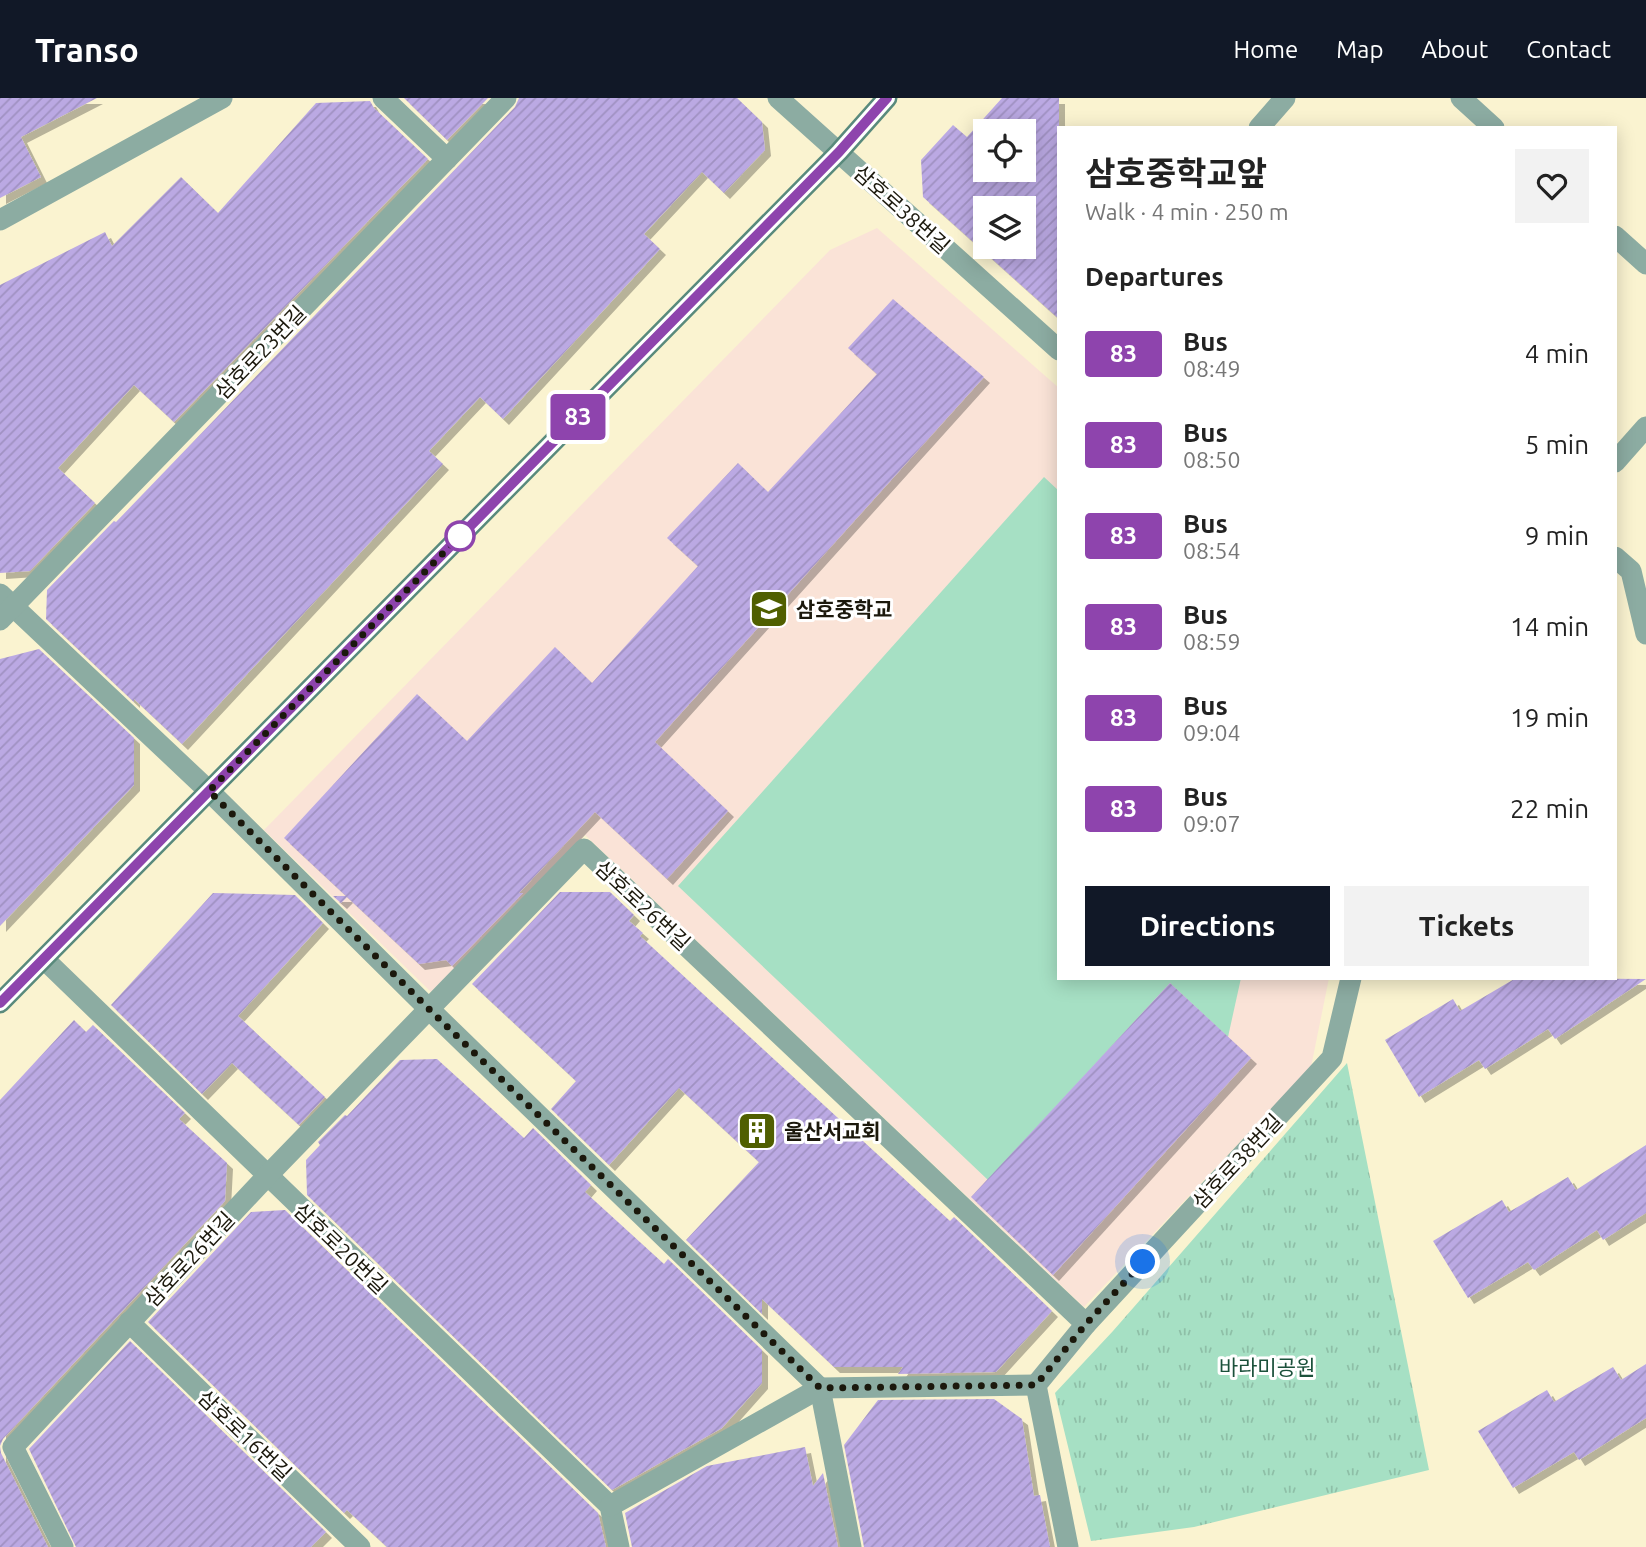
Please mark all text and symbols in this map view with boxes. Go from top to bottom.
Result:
text: Transo [35,31,139,68]
text: Home [1233,36,1298,63]
text: Map [1336,36,1383,63]
text: About [1421,36,1488,63]
text: Contact [1526,36,1611,63]
map controls [973,119,1036,259]
button: locate [973,119,1036,182]
button: heart [1515,149,1589,223]
text: 삼호중학교앞 [1085,154,1267,191]
street label: 삼호로38번길 [849,160,955,258]
button: layers [973,196,1036,259]
text: Walk · 4 min · 250 m [1085,199,1289,224]
text: Departures [1085,262,1223,291]
street label: 삼호로23번길 [210,300,310,404]
text: Bus [1183,327,1228,356]
text: 4 min [1525,339,1589,368]
text: 83 [1110,340,1137,367]
text: 08:49 [1183,356,1241,381]
line badge: 83 [546,394,610,440]
text: 83 [564,403,592,430]
text: Bus [1183,418,1228,447]
text: 5 min [1525,430,1589,459]
text: 83 [1110,431,1137,458]
text: 08:50 [1183,447,1241,472]
text: Bus [1183,509,1228,538]
unlabelled marker [445,521,475,551]
text: 9 min [1525,521,1589,550]
text: 83 [1110,522,1137,549]
text: 08:54 [1183,538,1241,563]
school or university icon: 삼호중학교 [748,588,790,630]
place label: 삼호중학교 [796,597,893,621]
text: Bus [1183,600,1228,629]
text: 14 min [1510,612,1589,641]
text: 83 [1110,613,1137,640]
text: 08:59 [1183,629,1241,654]
text: Bus [1183,691,1228,720]
text: 19 min [1510,703,1589,732]
text: 83 [1110,704,1137,731]
text: 09:04 [1183,720,1241,745]
text: Bus [1183,782,1228,811]
text: 22 min [1510,794,1589,823]
text: 83 [1110,795,1137,822]
text: 09:07 [1183,811,1241,836]
street label: 삼호로26번길 [591,855,695,955]
button: Directions [1085,886,1330,966]
button: Tickets [1344,886,1589,966]
street label: 삼호로38번길 [1187,1109,1287,1213]
building icon: 울산서교회 [736,1110,778,1152]
place label: 울산서교회 [784,1119,881,1143]
street label: 삼호로20번길 [289,1198,393,1298]
street label: 삼호로26번길 [139,1207,239,1311]
your location [1125,1244,1160,1279]
park label: 바라미공원 [1219,1355,1315,1379]
street label: 삼호로16번길 [193,1385,297,1485]

